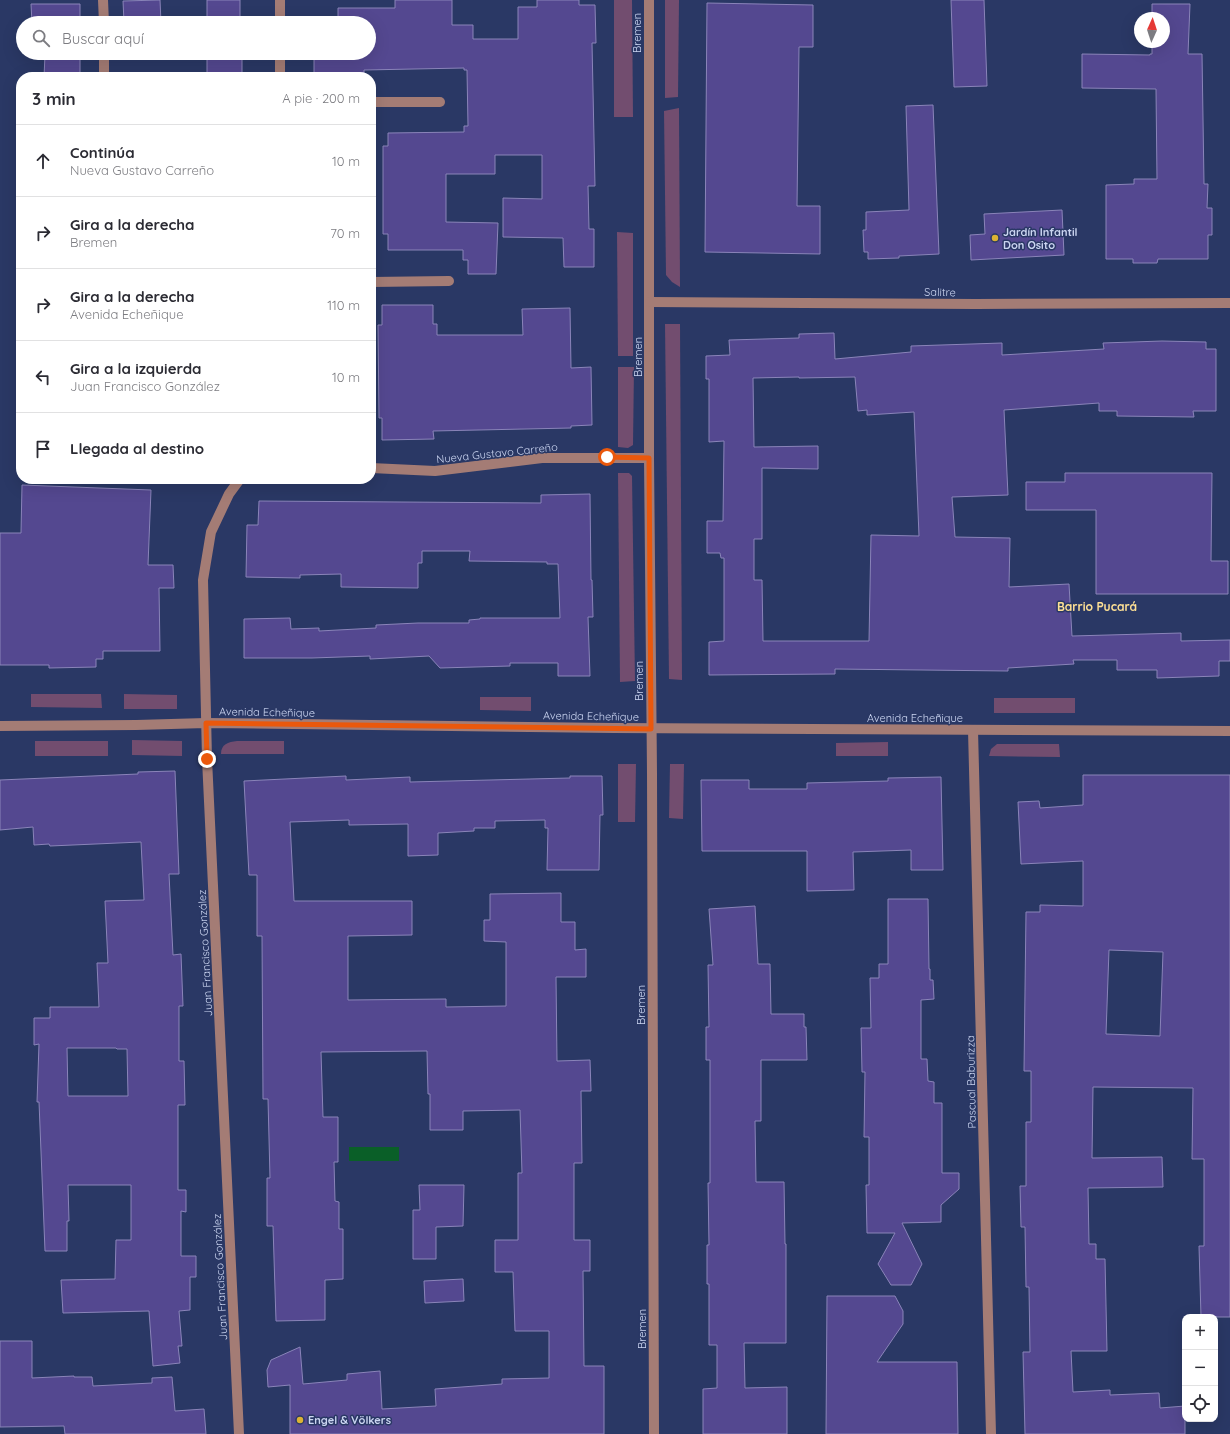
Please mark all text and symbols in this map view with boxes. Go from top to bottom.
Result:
north arrow [1134,12,1170,48]
street label: Bremen [630,13,644,53]
search box [16,16,376,60]
icon: search [30,27,52,49]
text: Buscar aquí [62,29,144,48]
text: 3 min [32,88,76,109]
text: A pie · 200 m [282,90,360,106]
text: Continúa [70,143,135,162]
icon: ahead [32,150,54,172]
text: 10 m [332,153,360,169]
text: Nueva Gustavo Carreño [70,162,214,178]
text: Gira a la derecha [70,215,195,234]
icon: right [32,222,54,244]
text: 70 m [330,225,360,241]
place label: Jardín Infantil Don Osito [1003,225,1078,252]
marker: Jardín Infantil Don Osito [990,233,1000,243]
text: Bremen [70,234,117,250]
street label: Salitre [924,285,956,299]
text: Gira a la derecha [70,287,195,306]
icon: right [32,294,54,316]
text: 110 m [327,297,360,313]
text: Avenida Echeñique [70,306,184,322]
street label: Bremen [631,337,645,377]
text: Gira a la izquierda [70,359,202,378]
icon: left [32,366,54,388]
text: 10 m [332,369,360,385]
text: Juan Francisco González [70,378,220,394]
icon: arrive [32,438,54,460]
text: Llegada al destino [70,439,204,458]
street label: Nueva Gustavo Carreño [436,440,559,466]
route start [598,448,616,466]
district label: Barrio Pucará [1057,599,1137,614]
street label: Bremen [632,661,646,701]
street label: Avenida Echeñique [219,704,315,720]
street label: Avenida Echeñique [543,708,639,724]
street label: Avenida Echeñique [867,711,963,725]
route end [198,750,216,768]
street label: Juan Francisco González [195,889,215,1017]
street label: Bremen [634,985,648,1025]
street label: Pascual Baburizza [963,1035,979,1129]
street label: Juan Francisco González [210,1213,230,1341]
street label: Bremen [635,1309,649,1349]
map controls [1182,1314,1218,1422]
button: + [1182,1314,1218,1350]
button: − [1182,1350,1218,1386]
button: locate [1182,1386,1218,1422]
place label: Engel & Völkers [308,1413,391,1427]
marker: Engel & Völkers [295,1415,305,1425]

